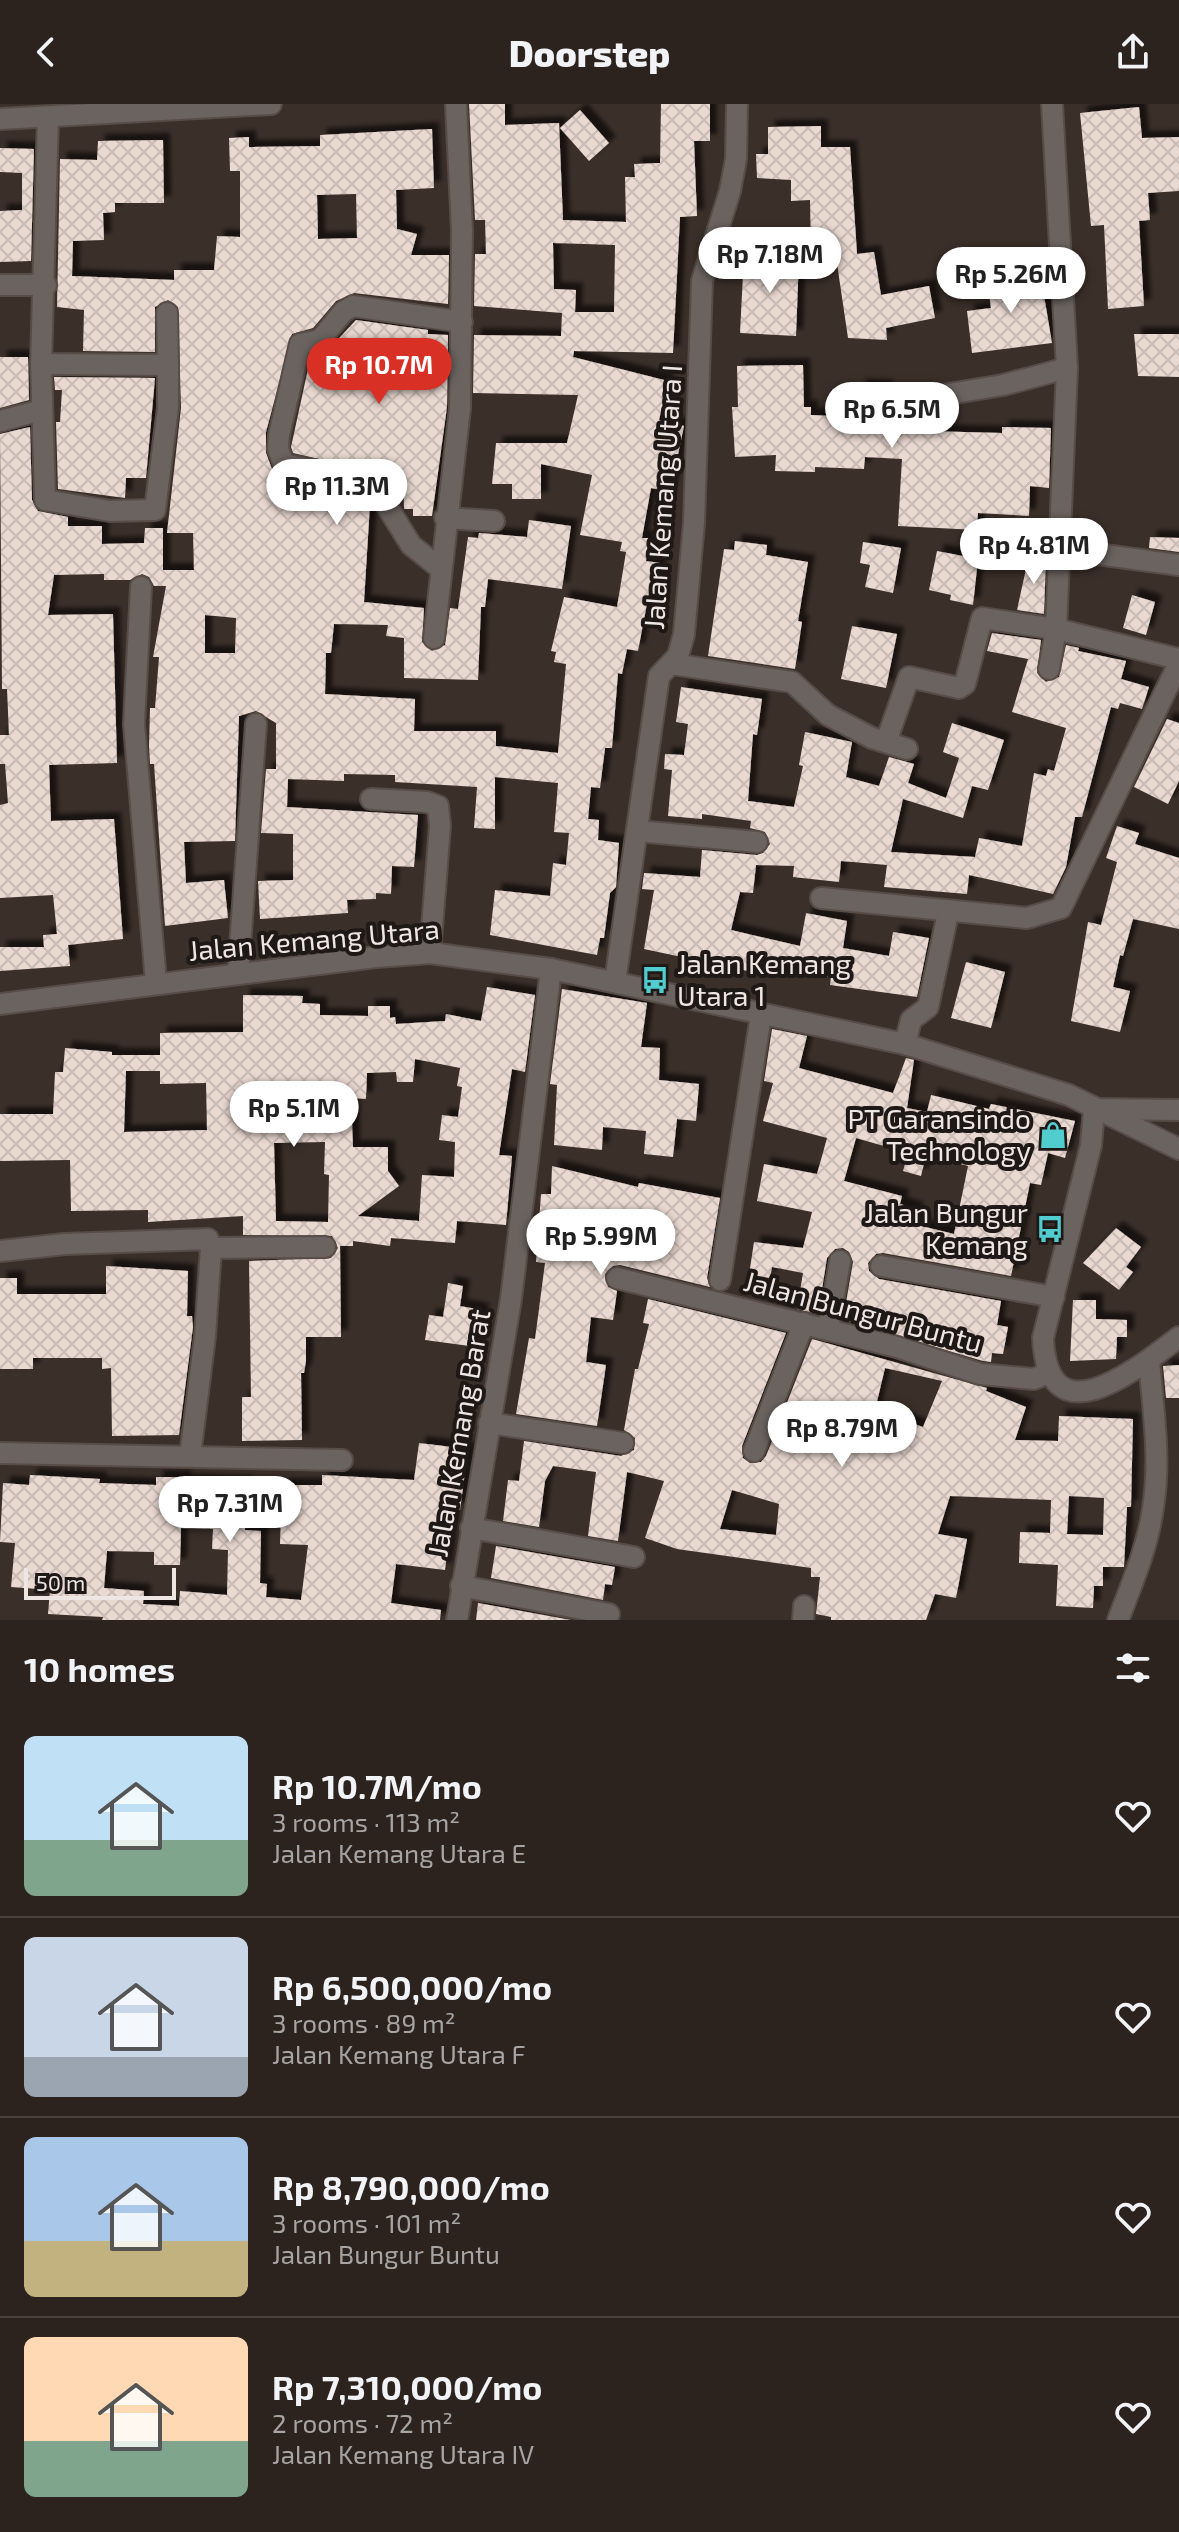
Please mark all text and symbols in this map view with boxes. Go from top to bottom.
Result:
icon: back [24,30,68,74]
icon: share [1111,30,1155,74]
text: Doorstep [509,31,670,74]
pin: Rp 7.18M [687,227,853,295]
text: Rp 7.18M [716,237,824,268]
pin: Rp 5.26M [928,247,1094,315]
text: Rp 5.26M [955,257,1067,288]
pin: Rp 10.7M [296,338,462,406]
text: Rp 10.7M [325,348,433,379]
street label: Jalan Kemang Utara I [636,363,688,630]
pin: Rp 6.5M [818,382,966,450]
text: Rp 6.5M [843,392,941,423]
pin: Rp 11.3M [254,459,420,527]
text: Rp 11.3M [284,469,390,500]
pin: Rp 4.81M [951,518,1117,586]
text: Rp 4.81M [978,528,1090,559]
street label: Jalan Kemang Utara [187,911,441,967]
place label: Jalan Kemang Utara 1 [677,946,851,1012]
bus stop icon: Jalan Kemang Utara 1 [640,965,670,995]
pin: Rp 5.1M [220,1081,368,1149]
text: Rp 5.1M [248,1091,340,1122]
place label: PT Garansindo Technology [847,1101,1031,1167]
shop icon: PT Garansindo Technology [1038,1120,1068,1150]
place label: Jalan Bungur Kemang [865,1195,1028,1261]
pin: Rp 5.99M [518,1209,684,1277]
bus stop icon: Jalan Bungur Kemang [1035,1214,1065,1244]
text: Rp 5.99M [544,1219,658,1250]
street label: Jalan Bungur Buntu [740,1263,986,1359]
street label: Jalan Kemang Barat [420,1307,496,1559]
pin: Rp 8.79M [759,1401,925,1469]
text: Rp 8.79M [786,1411,898,1442]
pin: Rp 7.31M [147,1476,313,1544]
text: Rp 7.31M [177,1486,283,1517]
scale bar [24,1564,176,1600]
text: 50 m [36,1569,85,1595]
icon: filters [1111,1646,1155,1690]
text: 10 homes [24,1648,175,1689]
text: Rp 10.7M/mo [272,1765,482,1806]
icon: home [88,1768,184,1864]
icon: heart [1111,1794,1155,1838]
text: 3 rooms · 113 m² [272,1806,460,1837]
text: Jalan Kemang Utara E [272,1837,526,1868]
text: Rp 6,500,000/mo [272,1966,552,2007]
icon: home [88,1969,184,2065]
icon: heart [1111,1995,1155,2039]
text: 3 rooms · 89 m² [272,2007,456,2038]
text: Jalan Kemang Utara F [272,2038,525,2069]
text: Rp 8,790,000/mo [272,2166,550,2207]
icon: home [88,2169,184,2265]
icon: heart [1111,2195,1155,2239]
text: 3 rooms · 101 m² [272,2207,461,2238]
text: Jalan Bungur Buntu [272,2238,500,2269]
text: Rp 7,310,000/mo [272,2366,542,2407]
icon: home [88,2369,184,2465]
icon: heart [1111,2395,1155,2439]
text: 2 rooms · 72 m² [272,2407,453,2438]
text: Jalan Kemang Utara IV [272,2438,534,2469]

